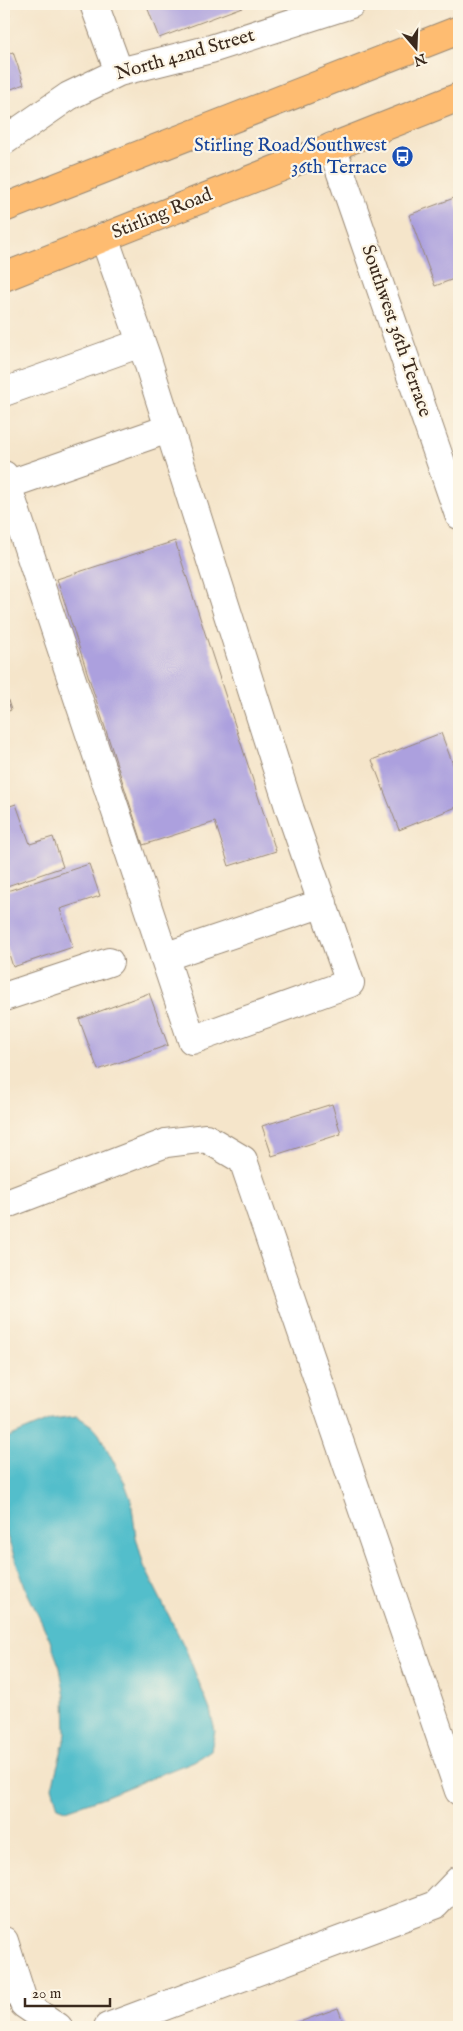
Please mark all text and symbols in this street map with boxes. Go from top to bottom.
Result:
north arrow [390,22,440,72]
street label: North 42nd Street [113,24,258,86]
text: N [411,49,430,70]
place label: Stirling Road/Southwest 36th Terrace [194,134,387,180]
bus stop icon: Stirling Road/Southwest 36th Terrace [391,145,415,169]
street label: Stirling Road [108,183,216,245]
street label: Southwest 36th Terrace [355,242,437,420]
scale bar [25,1976,110,2008]
text: 20 m [32,1984,62,2003]

